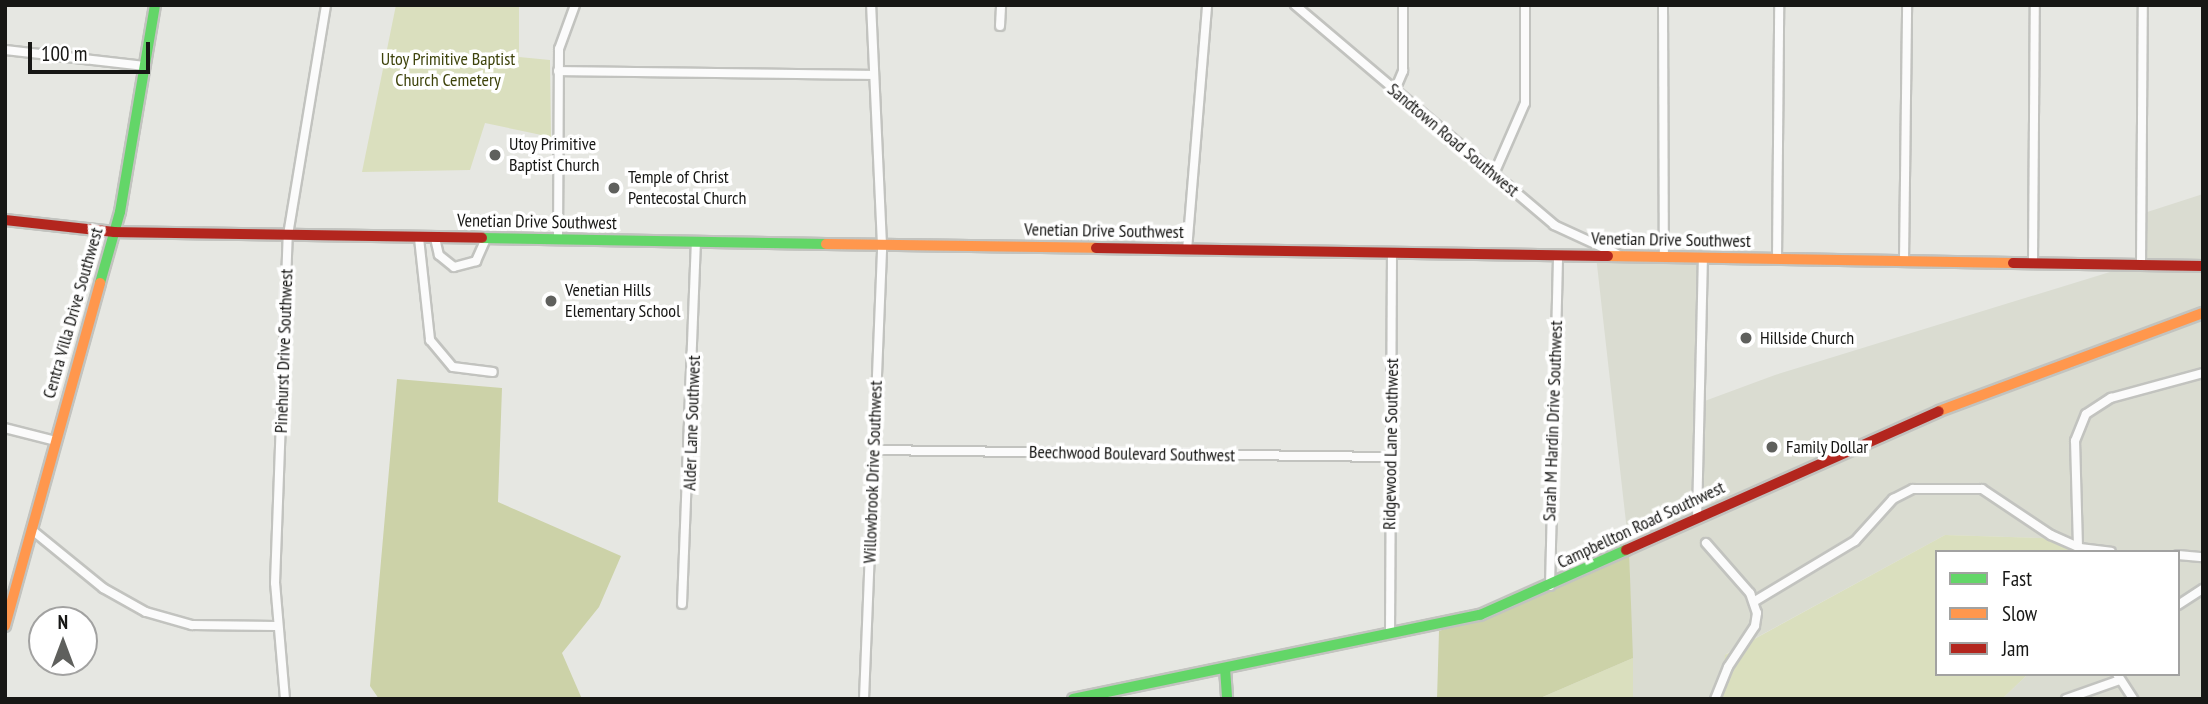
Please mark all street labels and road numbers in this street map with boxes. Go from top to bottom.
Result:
street label: Sandtown Road Southwest [1383,79,1523,201]
street label: Venetian Drive Southwest [457,210,617,234]
street label: Venetian Drive Southwest [1024,219,1184,243]
street label: Centra Villa Drive Southwest [38,225,108,401]
street label: Venetian Drive Southwest [1591,228,1751,252]
street label: Pinehurst Drive Southwest [270,268,298,434]
street label: Sarah M Hardin Drive Southwest [1539,320,1567,522]
street label: Alder Lane Southwest [679,355,705,491]
street label: Ridgewood Lane Southwest [1379,358,1403,530]
street label: Willowbrook Drive Southwest [859,380,887,564]
street label: Beechwood Boulevard Southwest [1029,441,1235,467]
street label: Campbellton Road Southwest [1554,477,1728,573]

